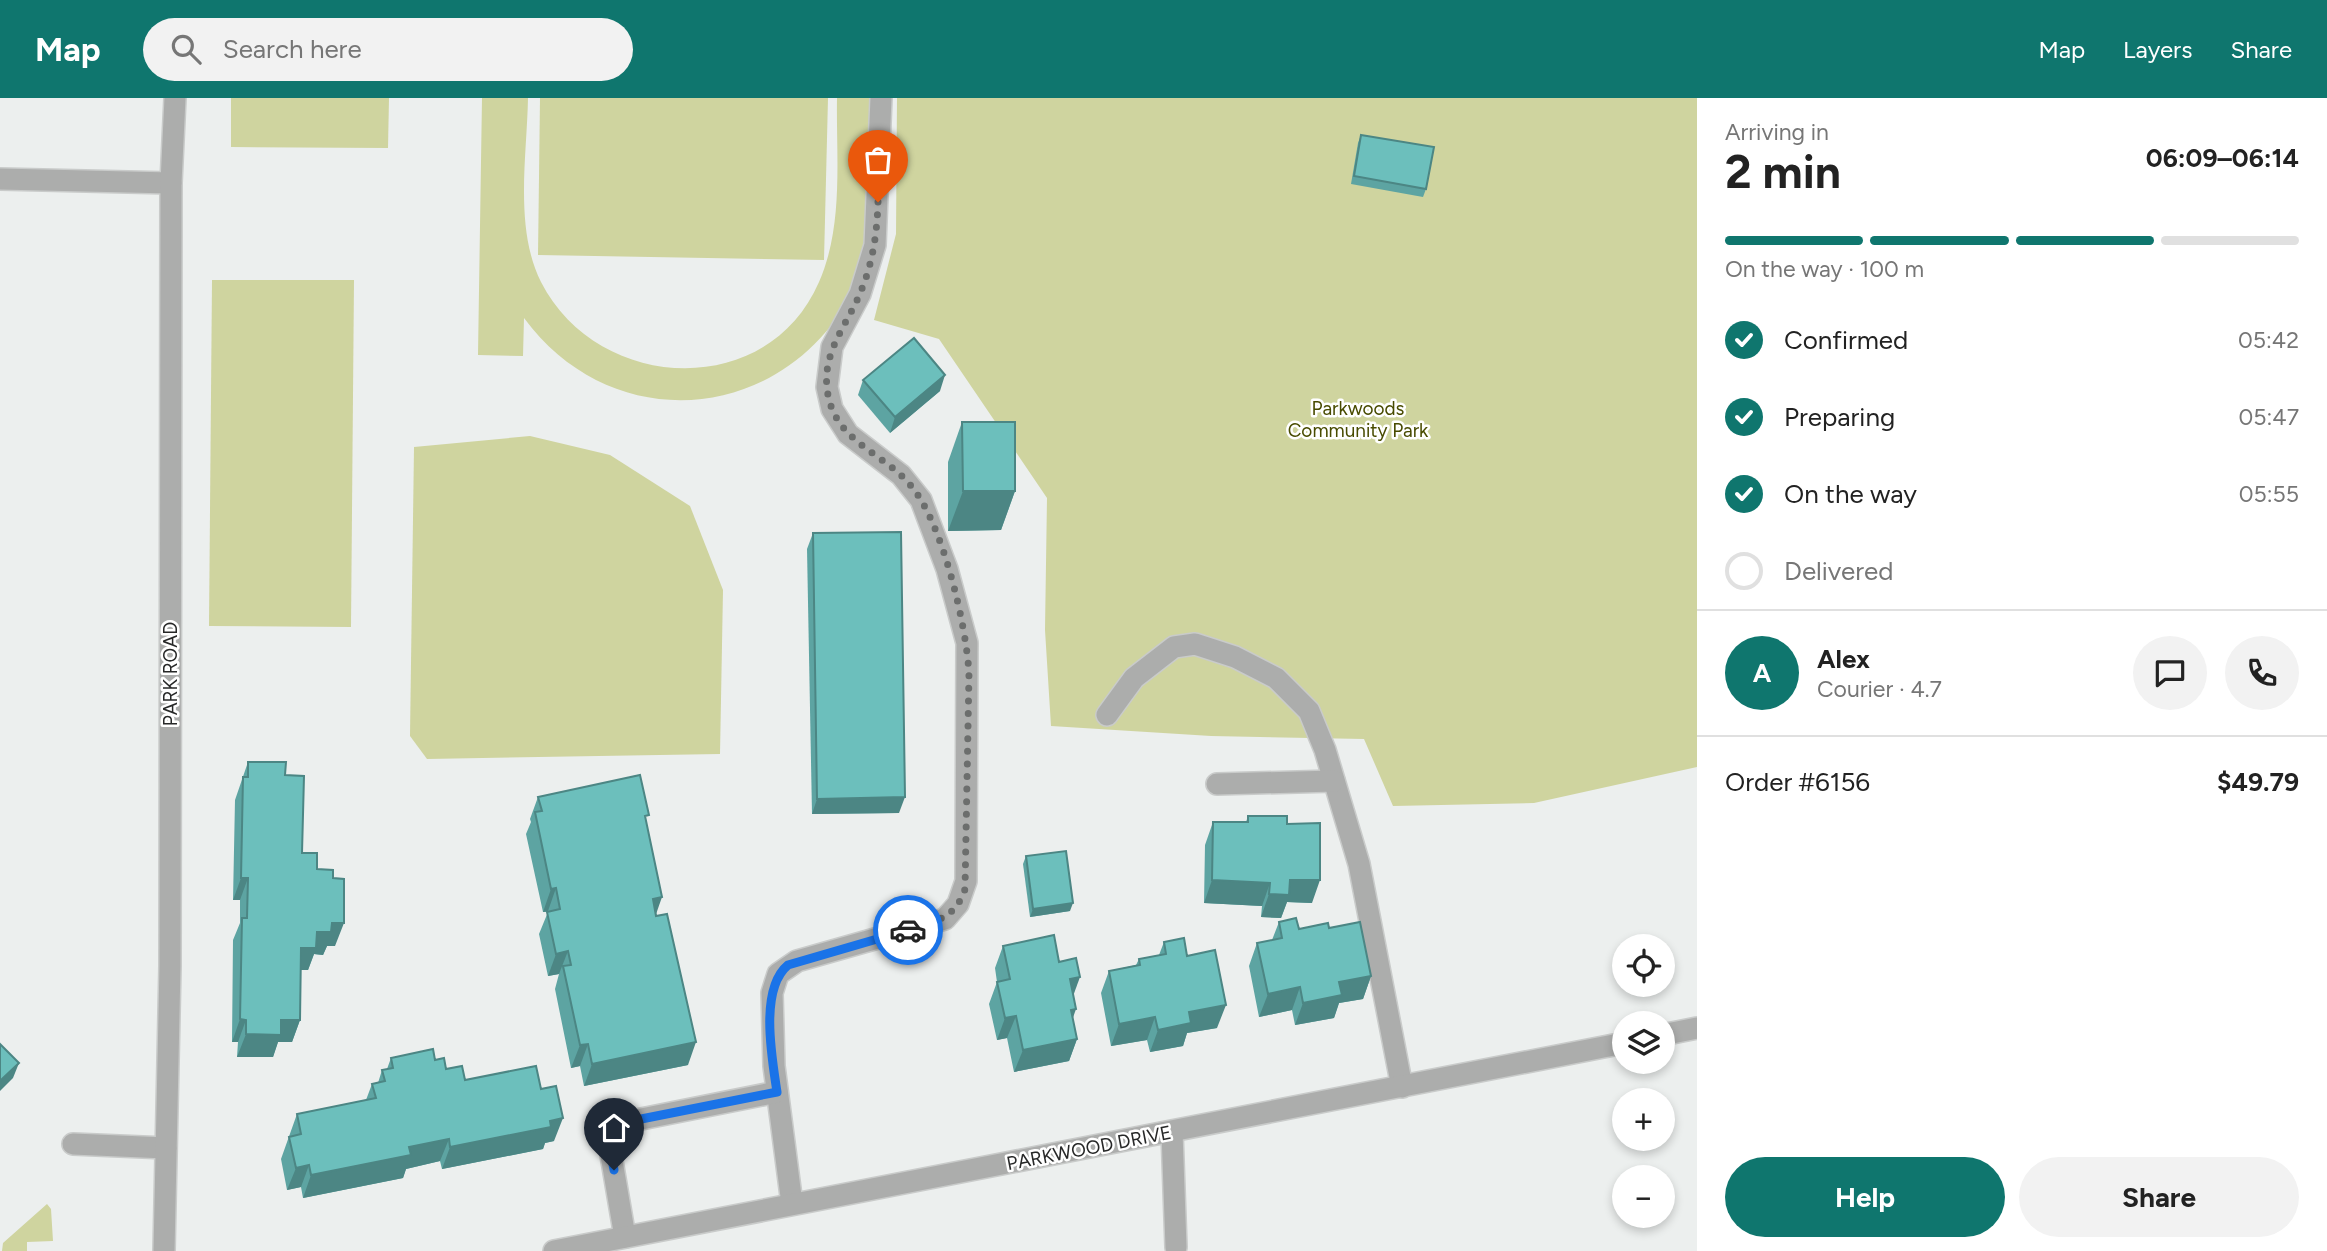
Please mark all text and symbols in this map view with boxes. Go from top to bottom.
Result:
search box [143,18,633,81]
text: Map [35,30,101,69]
icon: search [167,30,205,68]
text: Search here [223,33,362,65]
text: Map [2038,35,2085,64]
text: Layers [2123,35,2192,64]
text: Share [2230,35,2292,64]
text: Arriving in [1725,118,1829,146]
pin [848,130,908,202]
icon: bag [859,141,897,179]
text: 06:09–06:14 [2146,142,2299,174]
text: 2 min [1725,144,1841,200]
text: On the way · 100 m [1725,255,1924,283]
icon: check [1725,321,1763,359]
text: Confirmed [1784,324,1908,356]
text: 05:42 [2238,326,2299,354]
park label: Parkwoods Community Park [1288,397,1429,442]
icon: check [1725,398,1763,436]
text: Preparing [1784,401,1895,433]
text: 05:47 [2239,403,2299,431]
icon: check [1725,475,1763,513]
text: On the way [1784,478,1917,510]
text: 05:55 [2239,480,2299,508]
text: Delivered [1784,555,1893,587]
street label: PARK ROAD [159,622,182,726]
button: chat [2133,636,2207,710]
button: phone [2225,636,2299,710]
text: Alex [1817,643,1870,675]
text: A [1753,657,1771,689]
text: Courier · 4.7 [1817,675,1942,703]
text: Order #6156 [1725,766,1870,798]
text: $49.79 [2217,766,2299,798]
courier [873,895,943,965]
icon: car [889,911,927,949]
map controls [1612,934,1675,1228]
button: locate [1612,934,1675,997]
button: layers [1612,1011,1675,1074]
button: + [1612,1088,1675,1151]
pin [584,1098,644,1170]
icon: home [595,1109,633,1147]
street label: PARKWOOD DRIVE [1005,1121,1173,1175]
button: Help [1725,1157,2005,1237]
button: Share [2019,1157,2299,1237]
button: − [1612,1165,1675,1228]

